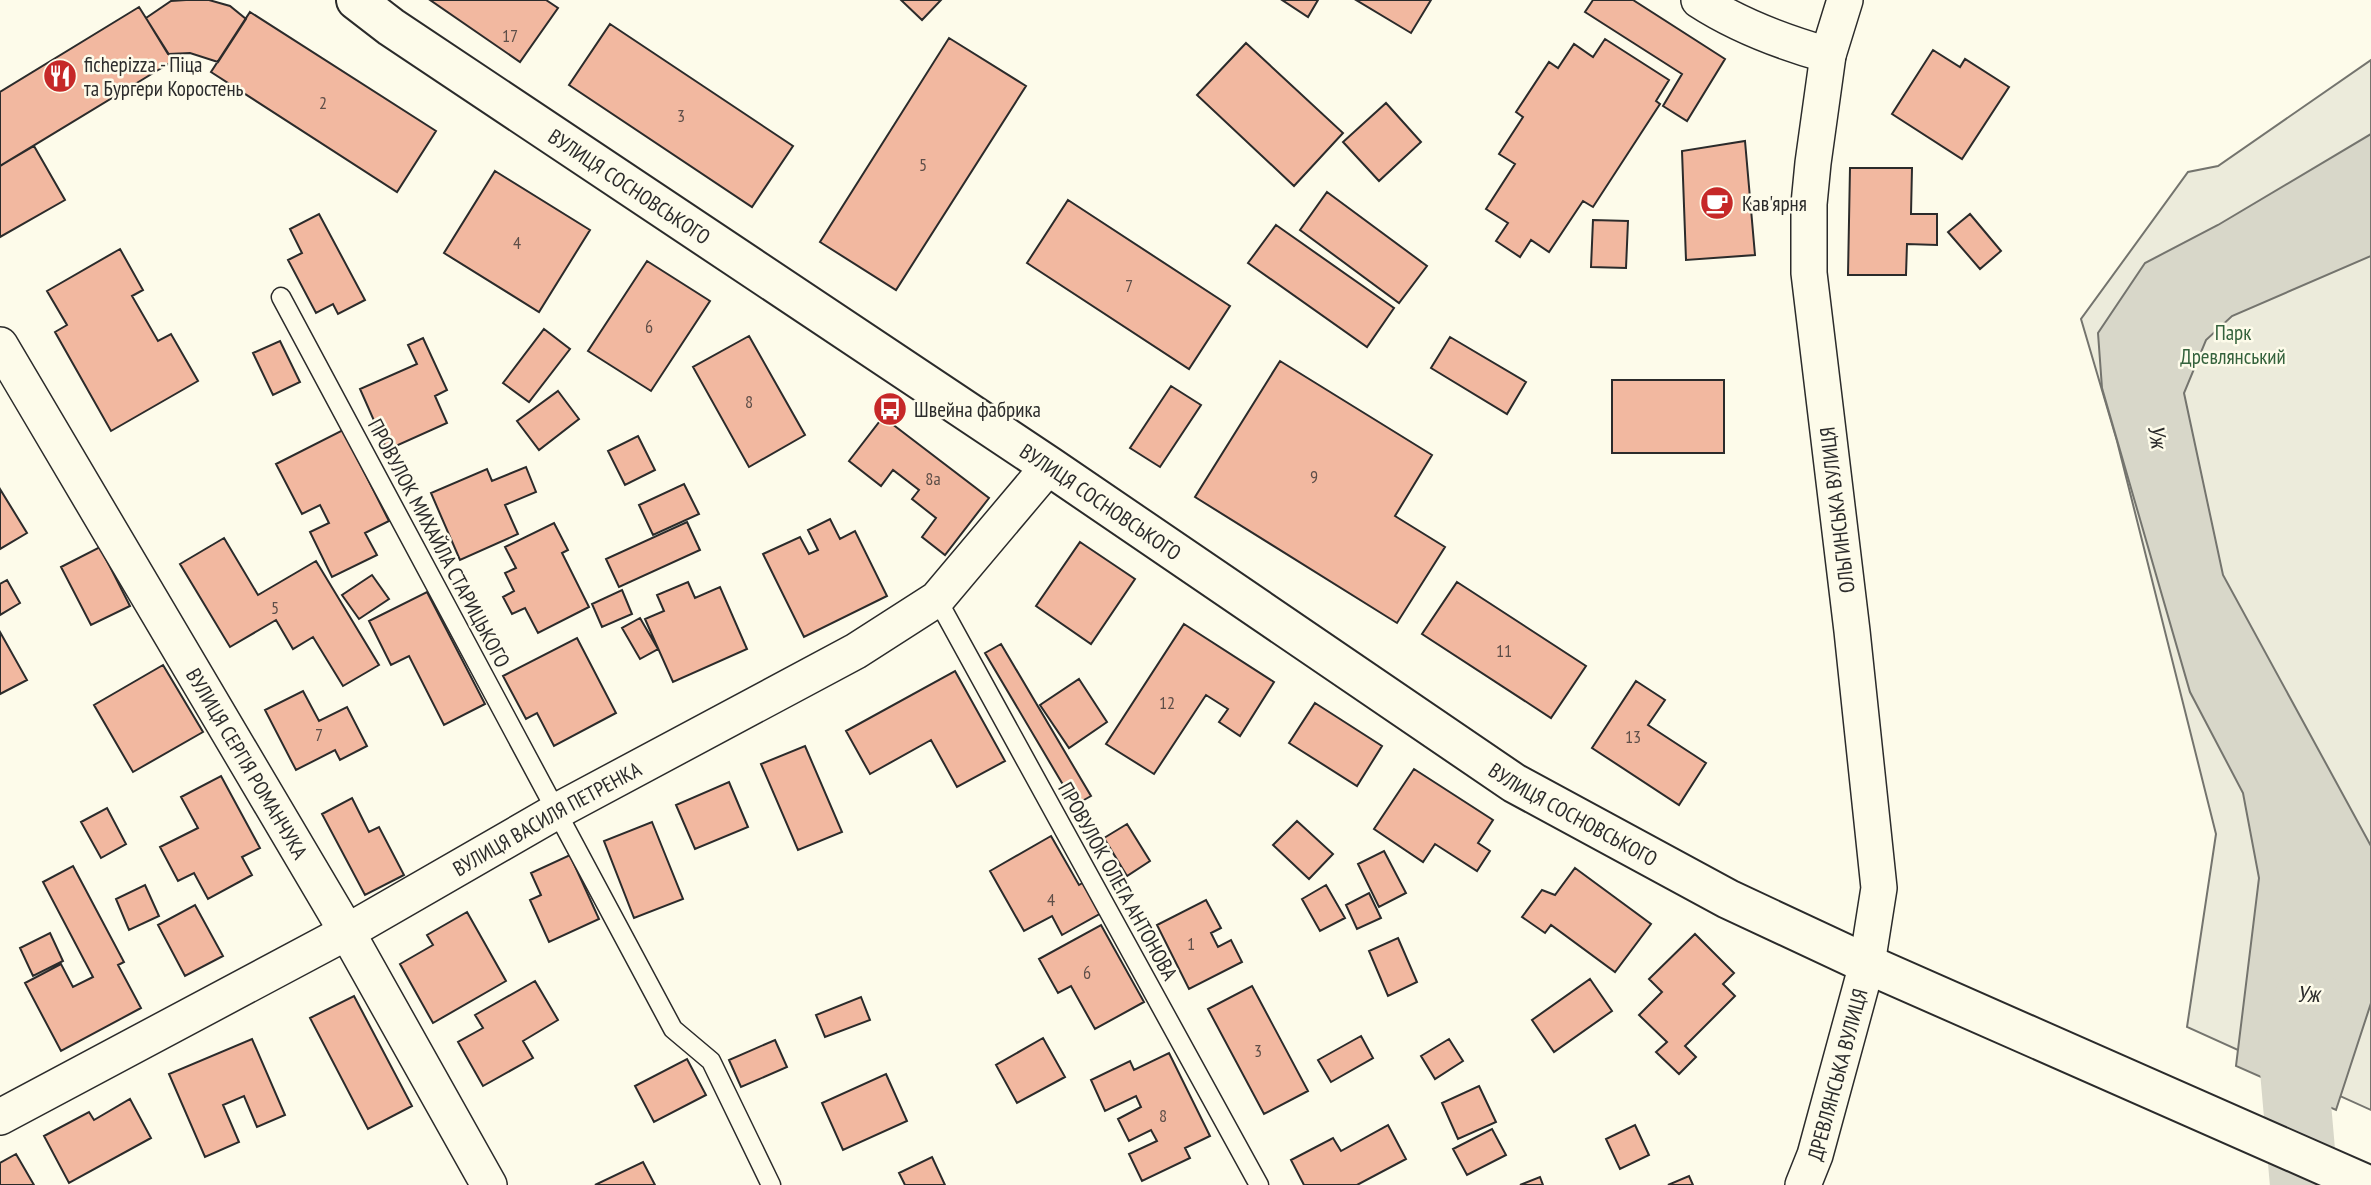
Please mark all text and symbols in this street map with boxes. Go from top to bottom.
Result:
house number: 17 [502,24,518,47]
place label: fichepizza - Піца та Бургери Коростень [84,51,244,102]
restaurant icon: fichepizza - Піца та Бургери Коростень [41,57,79,95]
house number: 2 [319,91,327,114]
house number: 3 [677,104,685,127]
street label: ВУЛИЦЯ СОСНОВСЬКОГО [543,122,716,250]
house number: 5 [919,153,927,176]
cafe icon: Кав'ярня [1698,184,1736,222]
place label: Кав'ярня [1742,190,1807,217]
house number: 4 [513,231,521,254]
house number: 7 [1125,274,1133,297]
house number: 6 [645,315,653,338]
park label: Парк Древлянський [2180,319,2286,370]
house number: 8 [745,390,753,413]
bus stop icon: Швейна фабрика [871,390,909,428]
place label: Швейна фабрика [914,396,1041,423]
street label: ПРОВУЛОК МИХАЙЛА СТАРИЦЬКОГО [362,414,516,672]
water label: Уж [2142,422,2175,452]
street label: ОЛЬГИНСЬКА ВУЛИЦЯ [1813,425,1861,595]
street label: ВУЛИЦЯ СОСНОВСЬКОГО [1015,437,1187,566]
house number: 9 [1310,465,1318,488]
house number: 8а [925,467,941,490]
house number: 5 [271,596,279,619]
house number: 11 [1496,639,1512,662]
street label: ВУЛИЦЯ СЕРГІЯ РОМАНЧУКА [181,663,314,864]
house number: 12 [1159,691,1175,714]
house number: 7 [315,723,323,746]
house number: 13 [1625,725,1641,748]
street label: ВУЛИЦЯ ВАСИЛЯ ПЕТРЕНКА [448,755,646,882]
street label: ВУЛИЦЯ СОСНОВСЬКОГО [1484,756,1663,872]
street label: ПРОВУЛОК ОЛЕГА АНТОНОВА [1052,777,1184,985]
house number: 4 [1047,888,1055,911]
house number: 1 [1187,932,1195,955]
house number: 6 [1083,961,1091,984]
water label: Уж [2297,979,2322,1008]
street label: ДРЕВЛЯНСЬКА ВУЛИЦЯ [1801,985,1873,1163]
house number: 3 [1254,1039,1262,1062]
house number: 8 [1159,1104,1167,1127]

